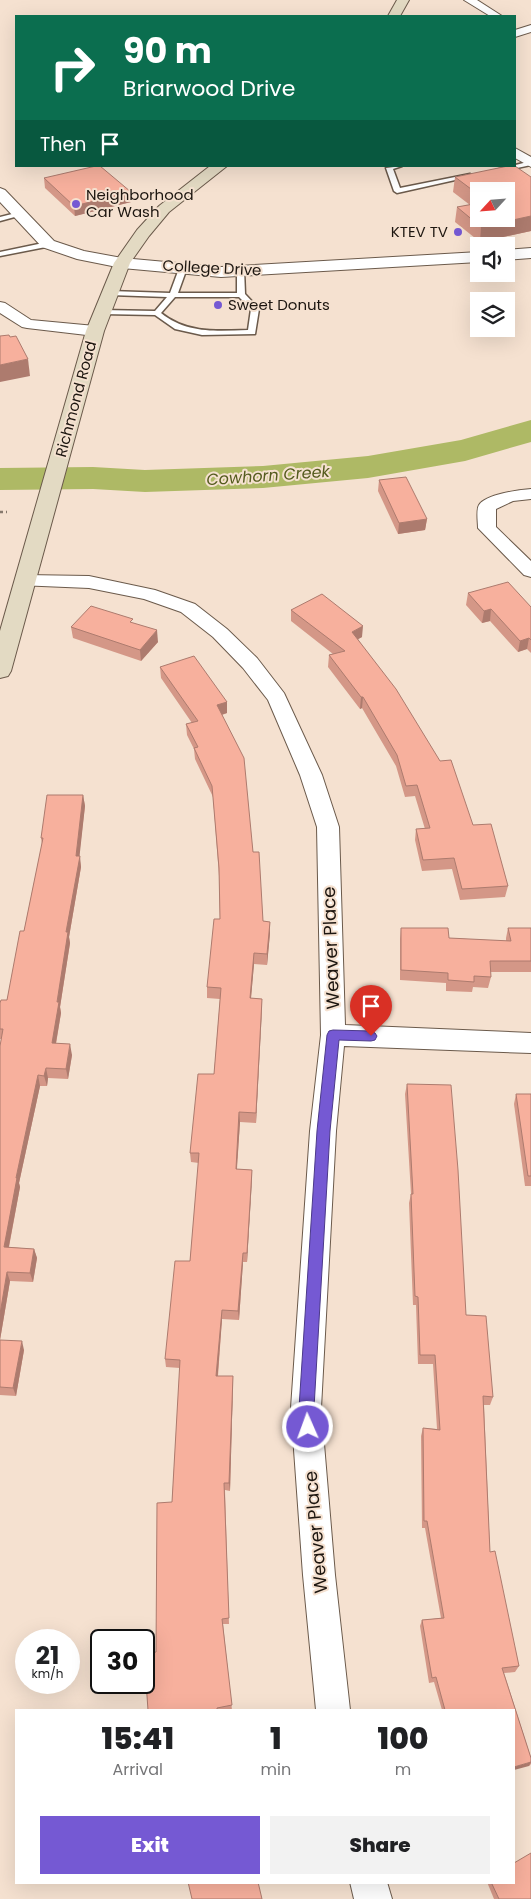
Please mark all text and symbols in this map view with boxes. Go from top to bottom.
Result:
text: 90 m [123,26,212,75]
icon: right [40,35,105,100]
text: Briarwood Drive [123,73,295,104]
icon: arrive [96,130,124,158]
text: Then [40,131,86,158]
north arrow [470,182,515,228]
map controls [470,182,515,337]
place label: Neighborhood Car Wash [86,184,194,222]
marker: Neighborhood Car Wash [70,198,82,210]
place label: KTEV TV [391,221,448,242]
marker: KTEV TV [452,226,464,238]
button: sound [470,237,515,282]
street label: College Drive [162,254,262,281]
button: layers [470,292,515,337]
place label: Sweet Donuts [228,294,330,315]
marker: Sweet Donuts [212,299,224,311]
street label: Richmond Road [50,339,101,459]
water label: Cowhorn Creek [206,460,331,491]
street label: Weaver Place [316,886,345,1010]
pin [350,985,392,1036]
icon: arrive [357,992,385,1020]
position arrow [281,1400,333,1452]
street label: Weaver Place [298,1470,333,1594]
speed limit sign: 30 [90,1629,155,1694]
text: 21 [36,1638,59,1673]
text: km/h [32,1665,63,1682]
text: 15:41 [101,1717,174,1760]
text: 1 [270,1717,282,1760]
text: 100 [378,1717,429,1760]
text: Arrival [113,1758,163,1781]
text: min [260,1758,291,1781]
text: m [395,1758,411,1781]
button: Exit [40,1816,260,1874]
button: Share [270,1816,490,1874]

